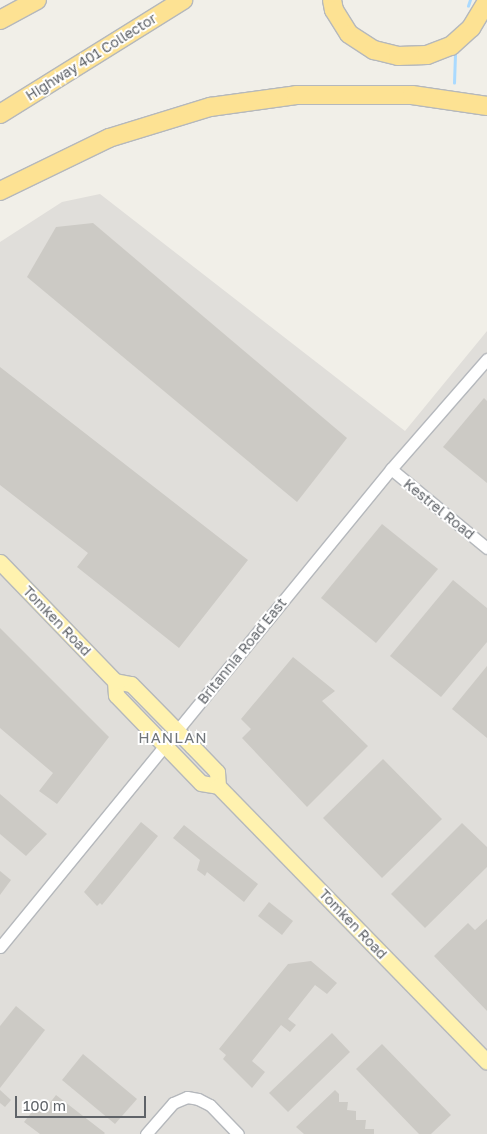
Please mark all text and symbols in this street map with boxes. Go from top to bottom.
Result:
street label: Highway 401 Collector [23,10,159,104]
street label: Kestrel Road [400,475,478,543]
street label: Tomken Road [20,583,94,659]
street label: Britannia Road East [194,595,290,707]
district label: HANLAN [138,729,208,747]
street label: Tomken Road [316,886,390,962]
scale bar [18,1086,149,1118]
text: 100 m [23,1096,66,1114]

